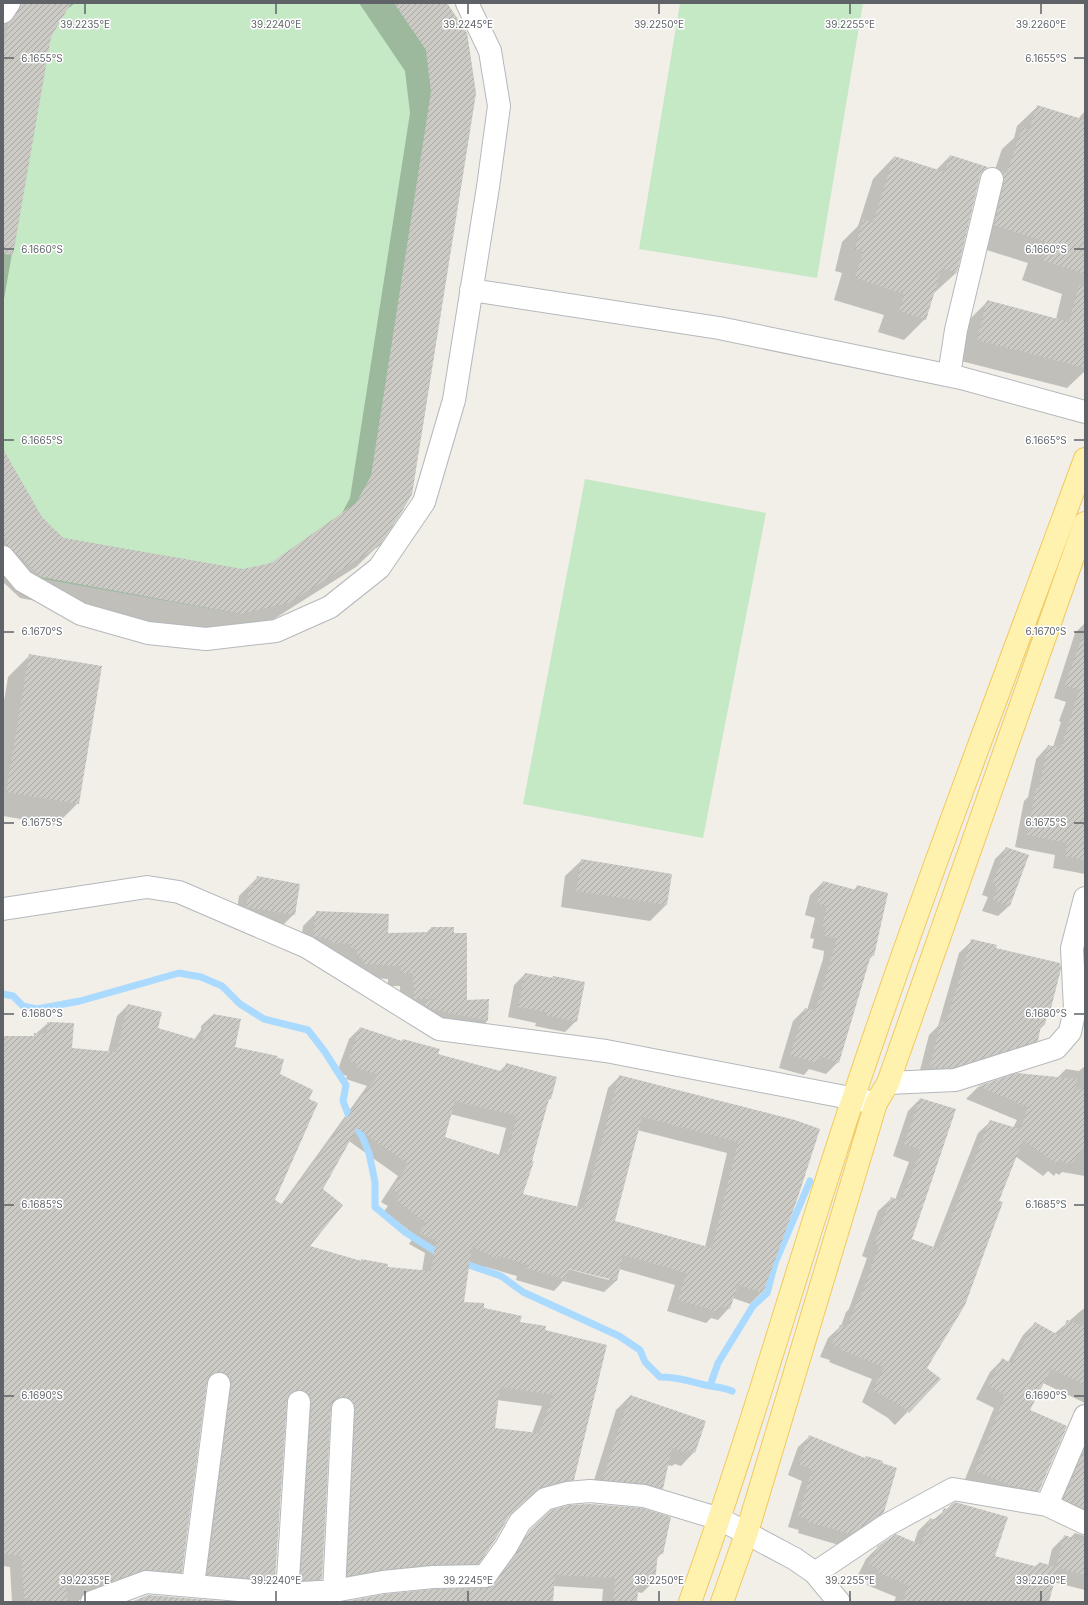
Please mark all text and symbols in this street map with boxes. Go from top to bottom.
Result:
text: 39.2235°E [60,18,110,30]
text: 39.2240°E [251,18,301,30]
text: 39.2245°E [443,18,493,30]
text: 39.2250°E [634,18,684,30]
text: 39.2255°E [825,18,875,30]
text: 39.2260°E [1016,18,1066,30]
text: 6.1655°S [21,52,63,64]
text: 6.1655°S [1025,52,1067,64]
text: 6.1660°S [21,243,63,255]
text: 6.1660°S [1025,243,1067,255]
text: 6.1665°S [21,434,63,446]
text: 6.1665°S [1025,434,1067,446]
text: 6.1670°S [22,625,62,637]
text: 6.1670°S [1026,625,1066,637]
text: 6.1675°S [22,816,62,828]
text: 6.1675°S [1026,816,1066,828]
text: 6.1680°S [21,1007,63,1019]
text: 6.1680°S [1025,1007,1067,1019]
text: 6.1685°S [21,1198,63,1210]
text: 6.1685°S [1025,1198,1067,1210]
text: 6.1690°S [21,1389,63,1401]
text: 6.1690°S [1025,1389,1067,1401]
text: 39.2235°E [60,1574,110,1586]
text: 39.2240°E [251,1574,301,1586]
text: 39.2245°E [443,1574,493,1586]
text: 39.2250°E [634,1574,684,1586]
text: 39.2255°E [825,1574,875,1586]
text: 39.2260°E [1016,1574,1066,1586]

